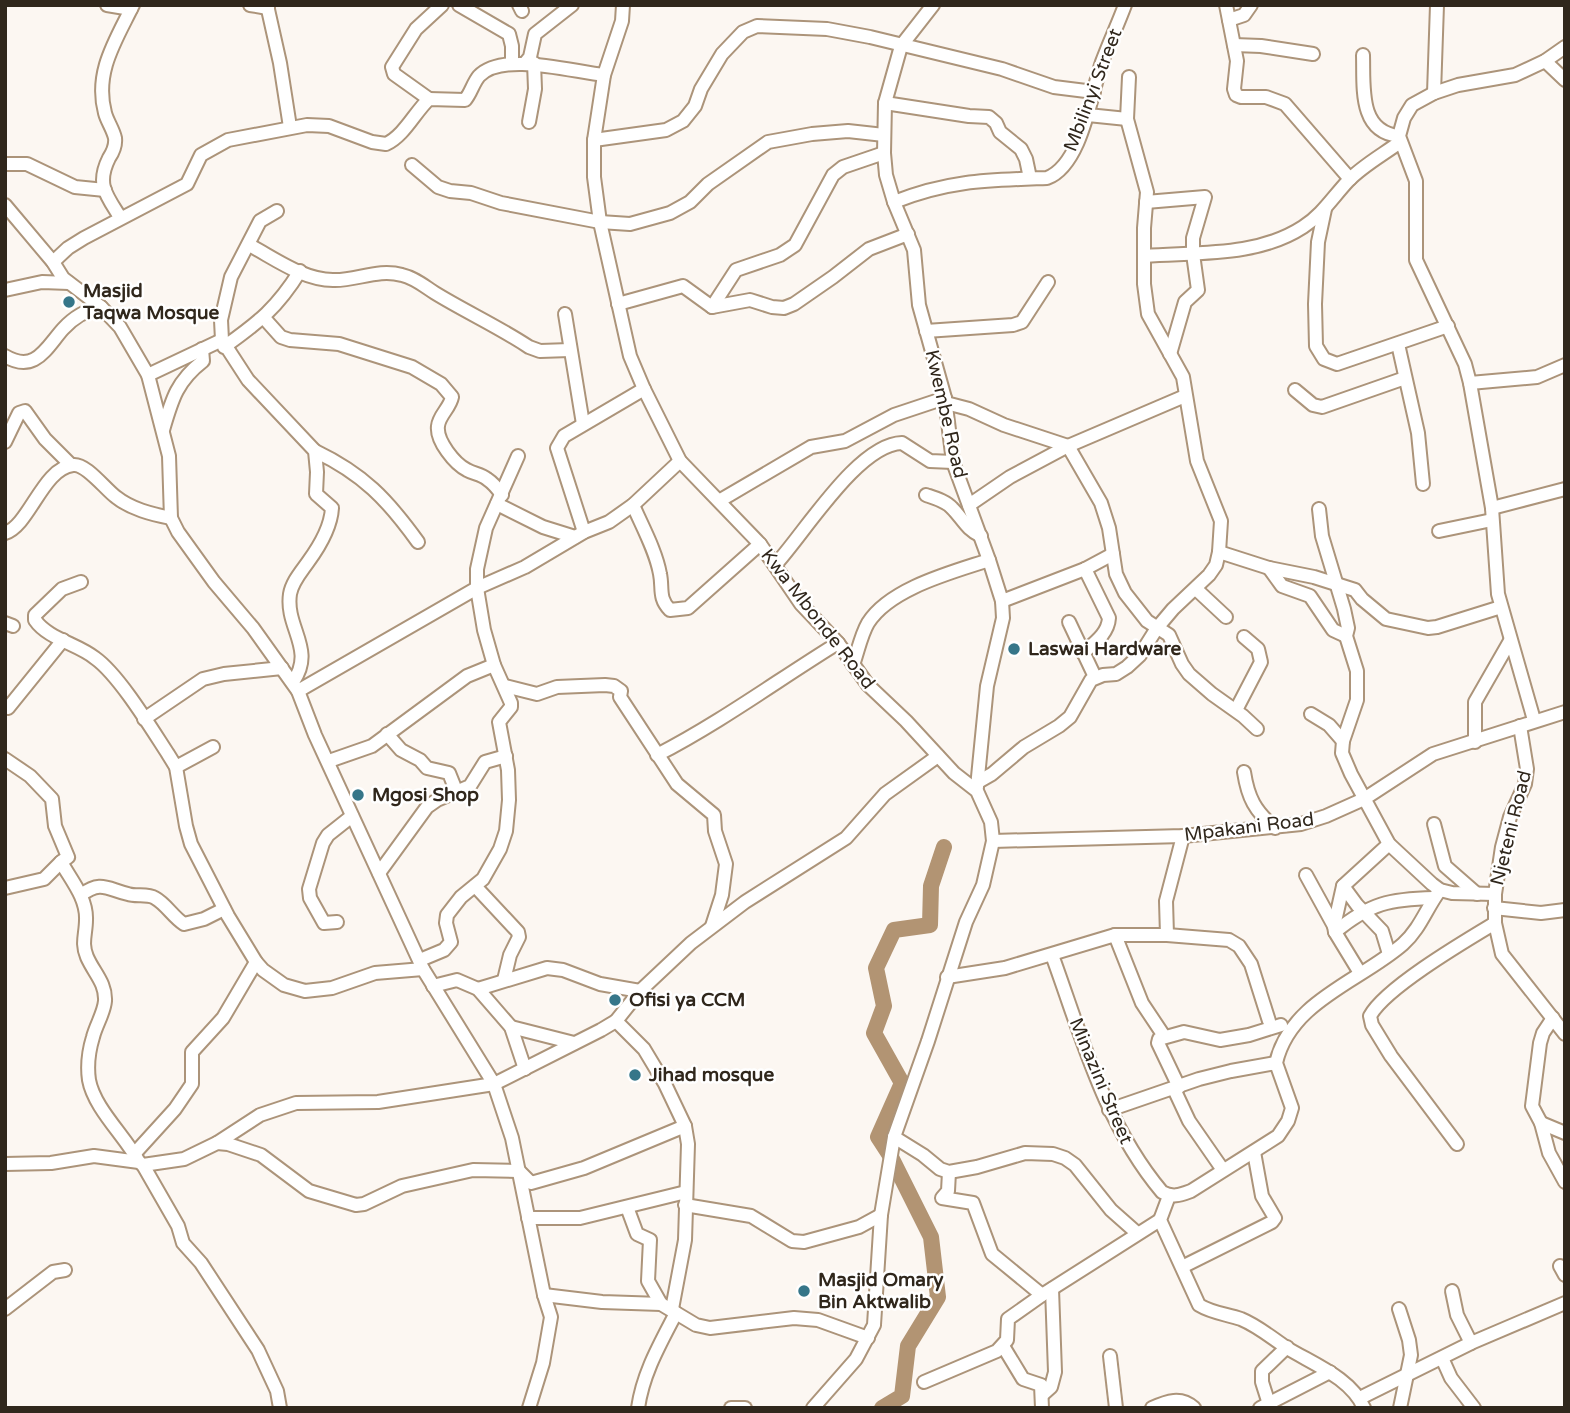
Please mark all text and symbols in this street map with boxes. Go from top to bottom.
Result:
street label: Mbilinyi Street [1059,25,1127,155]
place label: Masjid Taqwa Mosque [82,280,220,325]
marker: Masjid Taqwa Mosque [61,294,77,310]
street label: Kwembe Road [921,348,971,480]
street label: Kwa Mbonde Road [756,544,880,694]
place label: Laswai Hardware [1028,638,1182,660]
marker: Laswai Hardware [1006,641,1022,657]
street label: Njeteni Road [1486,768,1536,888]
place label: Mgosi Shop [372,784,479,807]
marker: Mgosi Shop [350,787,366,803]
street label: Mpakani Road [1183,808,1315,846]
place label: Ofisi ya CCM [629,989,745,1012]
marker: Ofisi ya CCM [607,992,623,1008]
street label: Minazini Street [1065,1015,1137,1147]
place label: Jihad mosque [648,1064,774,1087]
marker: Jihad mosque [627,1067,643,1083]
place label: Masjid Omary Bin Aktwalib [818,1269,944,1313]
marker: Masjid Omary Bin Aktwalib [796,1283,812,1299]

